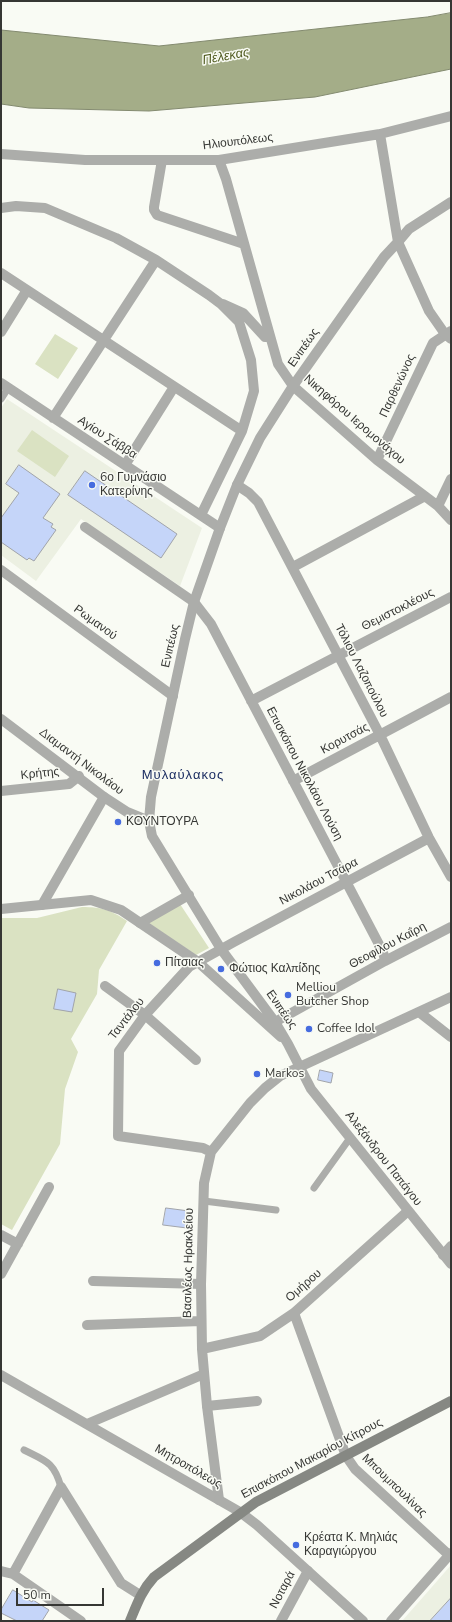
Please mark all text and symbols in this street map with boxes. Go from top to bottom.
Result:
water label: Πέλεκας [201,45,251,69]
street label: Ηλιουπόλεως [202,131,274,153]
street label: Ενιπέως [285,326,323,370]
street label: Παρθενώνος [377,352,419,420]
street label: Νικηφόρου Ιερομονάχου [300,372,408,468]
street label: Αγίου Σάββα [75,414,139,462]
place label: 6ο Γυμνάσιο Κατερίνης [100,471,167,499]
marker: 6ο Γυμνάσιο Κατερίνης [87,480,97,490]
street label: Θεμιστοκλέους [359,586,437,634]
street label: Ρωμανού [70,602,120,644]
street label: Τόλιου Λαζοπούλου [331,622,391,720]
street label: Ενιπέως [159,623,183,669]
street label: Επισκόπου Νικολάου Λούση [263,705,345,843]
street label: Κορυτσάς [318,720,372,758]
street label: Διαμαντή Νικολάου [36,726,126,798]
street label: Κρήτης [20,765,60,783]
district label: Μυλαύλακος [142,768,224,784]
place label: ΚΟΥΝΤΟΥΡΑ [126,815,198,829]
marker: ΚΟΥΝΤΟΥΡΑ [113,817,123,827]
street label: Νικολάου Τσάρα [277,855,361,909]
street label: Θεοφίλου Καΐρη [347,920,429,972]
place label: Πίτσιας [165,956,204,970]
marker: Πίτσιας [152,958,162,968]
place label: Φώτιος Καλπίδης [229,962,320,976]
marker: Φώτιος Καλπίδης [216,964,226,974]
place label: Melliou Butcher Shop [296,981,369,1009]
street label: Ενιπέως [262,988,300,1032]
marker: Melliou Butcher Shop [283,990,293,1000]
street label: Ταντάλου [106,995,148,1043]
place label: Coffee Idol [317,1022,375,1036]
marker: Coffee Idol [304,1024,314,1034]
place label: Markos [265,1067,304,1081]
marker: Markos [252,1069,262,1079]
street label: Αλεξάνδρου Παπάγου [342,1109,424,1209]
street label: Βασιλέως Ηρακλείου [181,1208,197,1318]
street label: Ομήρου [283,1267,325,1305]
street label: Επισκόπου Μακαρίου Κίτρους [239,1416,385,1502]
street label: Μητροπόλεως [152,1442,224,1492]
street label: Μπουμπουλίνας [359,1451,429,1521]
place label: Κρέατα Κ. Μηλιάς Καραγιώργου [304,1531,398,1559]
marker: Κρέατα Κ. Μηλιάς Καραγιώργου [291,1540,301,1550]
street label: Νοταρά [267,1569,299,1611]
scale bar [18,1580,106,1606]
text: 50 m [23,1587,51,1603]

